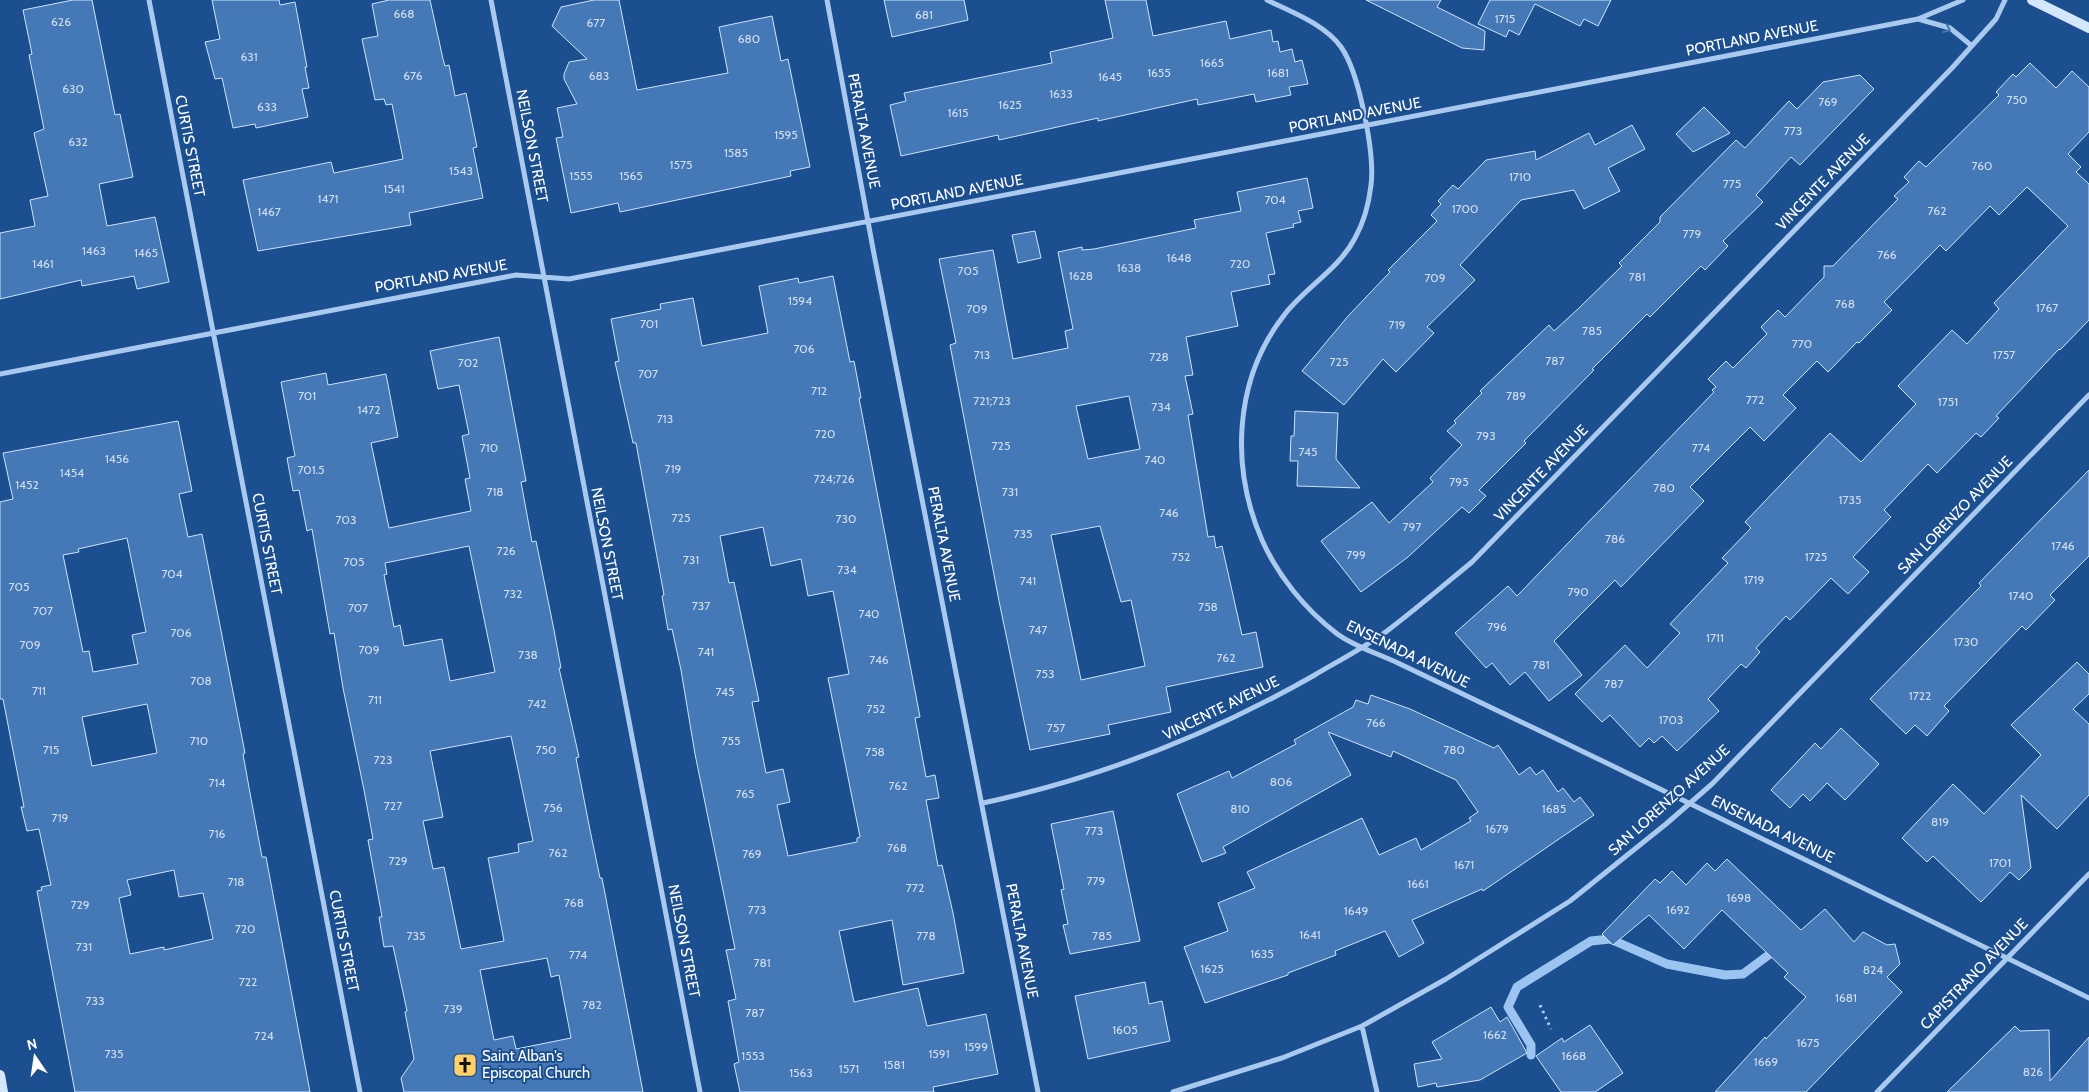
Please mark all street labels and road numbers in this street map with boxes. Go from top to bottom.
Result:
street label: PORTLAND AVENUE [1684,16,1820,60]
street label: PERALTA AVENUE [844,72,884,190]
street label: NEILSON STREET [512,88,552,204]
street label: PORTLAND AVENUE [1287,93,1423,137]
street label: CURTIS STREET [171,94,209,198]
street label: VINCENTE AVENUE [1772,130,1874,234]
street label: PORTLAND AVENUE [889,170,1025,214]
street label: PORTLAND AVENUE [373,255,509,297]
street label: VINCENTE AVENUE [1490,421,1592,525]
street label: SAN LORENZO AVENUE [1894,452,2016,578]
street label: PERALTA AVENUE [924,485,964,603]
street label: NEILSON STREET [587,486,627,602]
street label: CURTIS STREET [248,492,286,596]
street label: ENSENADA AVENUE [1343,616,1473,692]
street label: VINCENTE AVENUE [1160,672,1282,744]
street label: SAN LORENZO AVENUE [1605,741,1733,859]
street label: ENSENADA AVENUE [1708,791,1838,867]
street label: PERALTA AVENUE [1002,882,1042,1000]
street label: NEILSON STREET [664,883,704,999]
street label: CURTIS STREET [325,889,363,993]
street label: CAPISTRANO AVENUE [1916,915,2032,1033]

